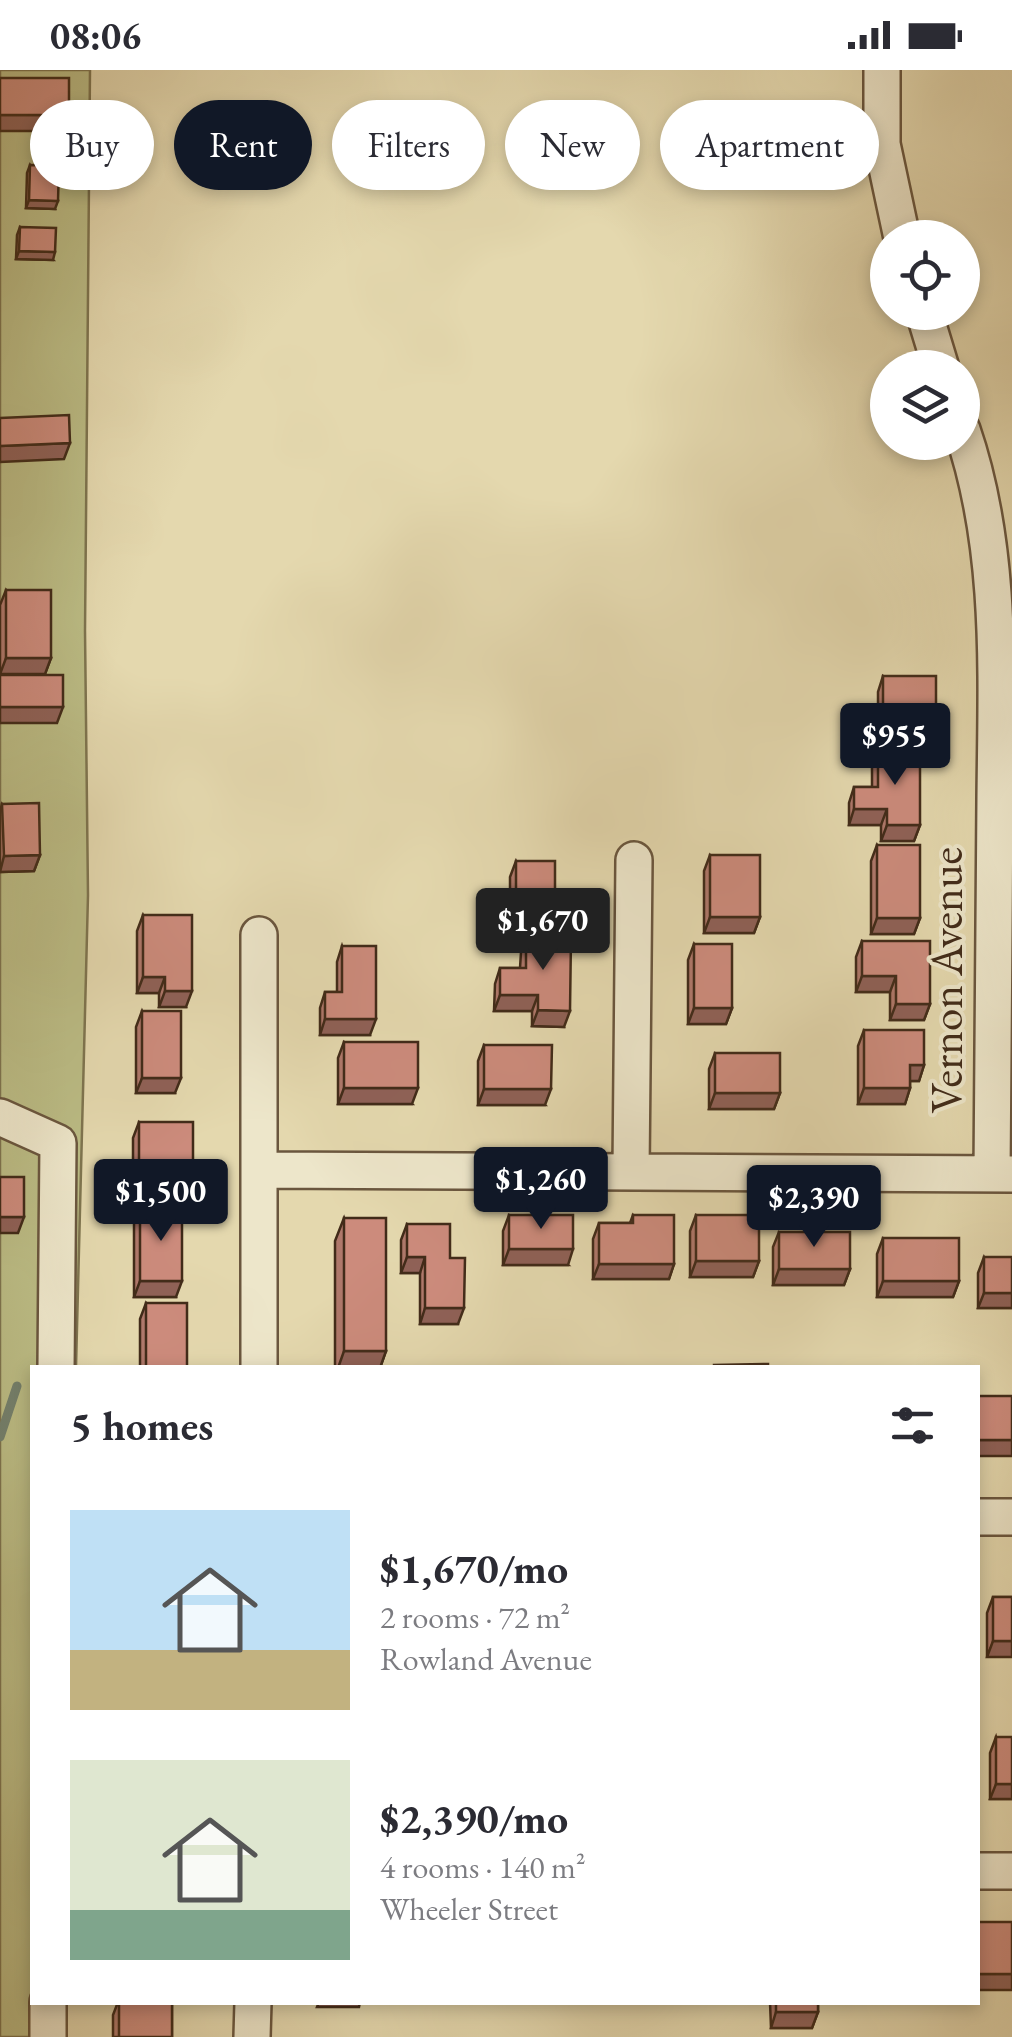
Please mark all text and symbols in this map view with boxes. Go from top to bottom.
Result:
text: 08:06 [50,11,141,60]
chip: Buy [30,100,154,190]
chip: Rent [174,100,312,190]
chip: Filters [332,100,485,190]
chip: New [505,100,640,190]
chip: Apartment [660,100,879,190]
map controls [870,220,980,460]
button: locate [870,220,980,330]
button: layers [870,350,980,460]
pin: $955 [836,703,954,788]
text: $955 [862,714,928,756]
street label: Vernon Avenue [917,847,975,1113]
pin: $1,670 [462,888,624,973]
text: $1,670 [498,899,588,941]
pin: $1,260 [460,1147,622,1232]
text: $1,260 [496,1158,586,1200]
pin: $1,500 [80,1159,242,1244]
pin: $2,390 [733,1165,895,1250]
text: $1,500 [116,1170,206,1212]
text: $2,390 [769,1176,859,1218]
text: 5 homes [70,1398,213,1453]
icon: filters [885,1398,940,1453]
text: $1,670/mo [380,1541,568,1596]
icon: home [150,1550,270,1670]
text: 2 rooms · 72 m² [380,1596,570,1638]
text: Rowland Avenue [380,1638,592,1680]
text: $2,390/mo [380,1791,568,1846]
icon: home [150,1800,270,1920]
text: 4 rooms · 140 m² [380,1846,586,1888]
text: Wheeler Street [380,1888,558,1930]

